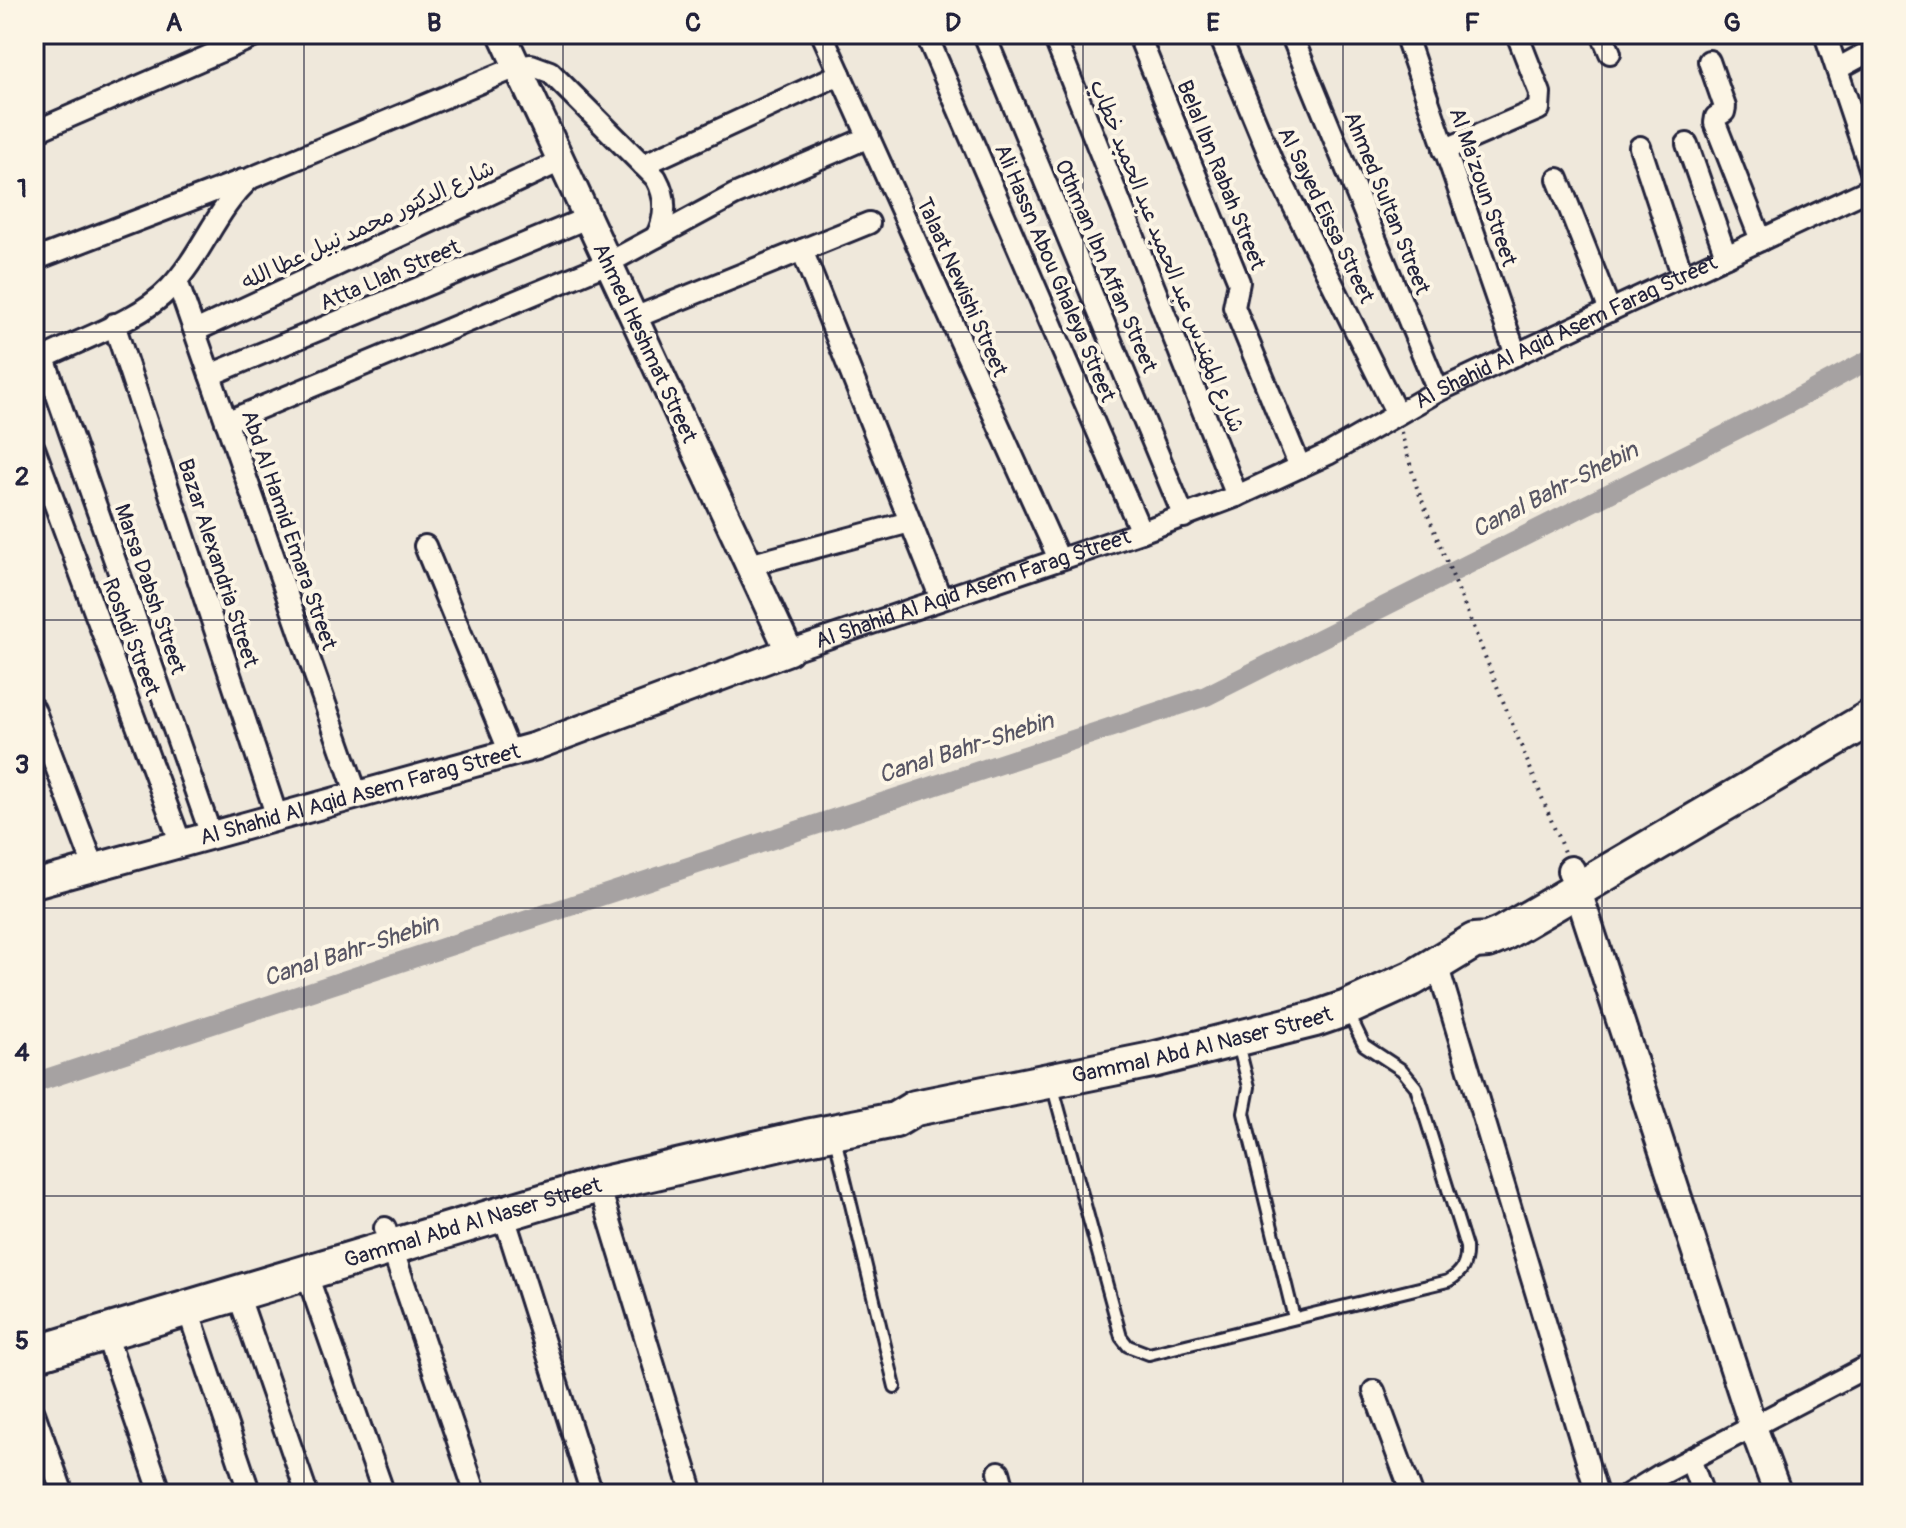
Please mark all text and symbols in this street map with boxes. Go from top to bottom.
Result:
text: A [166,7,183,39]
text: B [427,7,441,39]
text: C [685,7,701,39]
text: D [945,7,961,39]
text: E [1206,7,1220,39]
text: F [1464,7,1480,39]
text: G [1723,7,1741,39]
street label: شارع المهندس عبد الحميد عبد الحميد خطاب [1082,75,1251,437]
street label: Belal Ibn Rabah Street [1170,76,1272,274]
street label: Al Ma'zoun Street [1443,104,1523,270]
street label: Ahmed Sultan Street [1337,107,1437,299]
street label: Al Sayed Eissa Street [1271,122,1381,308]
street label: Ali Hassn Abou Ghaleya Street [988,140,1122,406]
street label: شارع الدكتور محمد نبيل عطا الله [237,154,499,297]
street label: Othman Ibn Affan Street [1048,155,1164,377]
text: 1 [17,173,27,205]
street label: Talaat Newishi Street [910,193,1014,381]
street label: Atta Llah Street [316,233,464,317]
street label: Ahmed Heshmat Street [586,239,704,447]
street label: Al Shahid Al Aqid Asem Farag Street [1410,248,1722,415]
street label: Abd Al Hamid Emara Street [235,406,343,654]
water label: Canal Bahr-Shebin [1467,435,1644,544]
street label: Bazar Alexandria Street [171,455,265,671]
text: 2 [15,461,29,493]
street label: Marsa Dabsh Street [108,500,192,678]
street label: Al Shahid Al Aqid Asem Farag Street [811,523,1134,655]
street label: Roshdi Street [96,574,166,700]
water label: Canal Bahr-Shebin [875,706,1058,790]
street label: Al Shahid Al Aqid Asem Farag Street [197,737,523,852]
text: 3 [15,749,29,781]
water label: Canal Bahr-Shebin [260,909,443,993]
street label: Gammal Abd Al Naser Street [1069,1000,1336,1090]
text: 4 [14,1037,30,1069]
street label: Gammal Abd Al Naser Street [341,1171,605,1274]
text: 5 [15,1325,29,1357]

